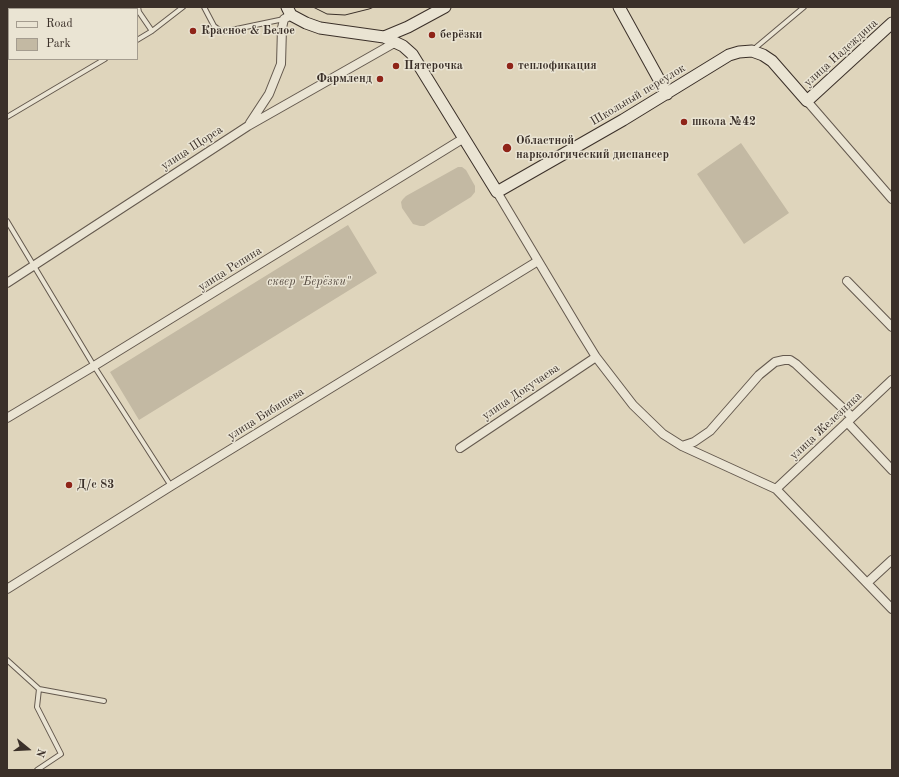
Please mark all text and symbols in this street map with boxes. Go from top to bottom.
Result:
legend [8,8,138,60]
street label: улица Надеждина [801,16,881,90]
text: Road [46,18,73,30]
place label: Красное & Белое [201,24,295,38]
marker: Красное & Белое [188,26,198,36]
place label: берёзки [440,28,482,42]
marker: берёзки [427,30,437,40]
text: Park [46,38,71,50]
place label: Пятерочка [404,59,463,73]
place label: теплофикация [518,59,597,73]
marker: Пятерочка [391,61,401,71]
marker: теплофикация [505,61,515,71]
street label: Школьный переулок [588,61,688,129]
place label: Фармленд [317,72,372,86]
marker: Фармленд [375,74,385,84]
place label: школа №42 [692,115,756,129]
marker: школа №42 [679,117,689,127]
street label: улица Щорса [158,123,226,173]
place label: Областной наркологический диспансер [516,134,669,162]
marker: Областной наркологический диспансер [501,142,513,154]
street label: улица Репина [195,244,265,294]
park label: сквер "Берёзки" [267,275,351,289]
street label: улица Докучаева [479,361,563,423]
street label: улица Бибишева [225,385,307,443]
street label: улица Железняка [787,389,865,463]
place label: Д/с 83 [77,478,114,492]
marker: Д/с 83 [64,480,74,490]
north arrow [8,729,48,769]
text: N [33,747,46,759]

